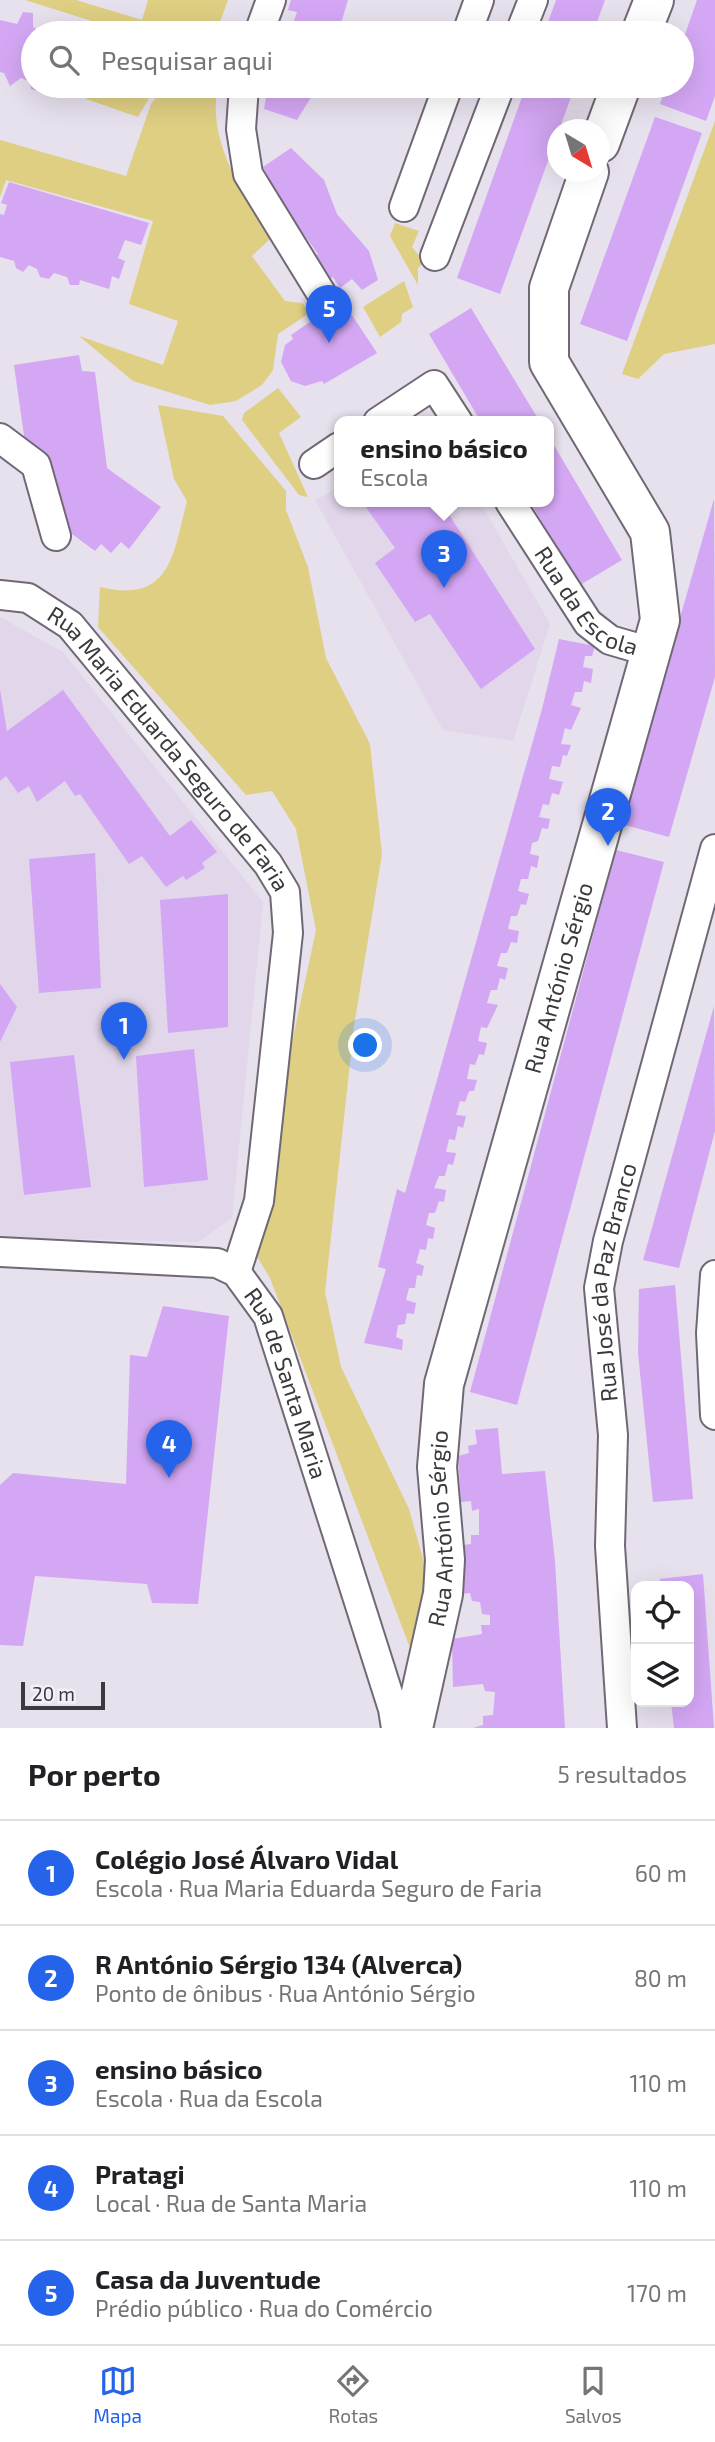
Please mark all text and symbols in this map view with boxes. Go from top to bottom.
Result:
search box [21,21,694,98]
icon: search [45,41,83,79]
text: Pesquisar aqui [101,44,273,75]
north arrow [547,119,610,182]
pin: 5 [306,285,352,343]
popup [334,416,554,507]
text: ensino básico [360,432,528,463]
text: Escola [360,463,428,491]
pin: 3 [421,530,467,588]
street label: Rua da Escola [529,541,641,660]
street label: Rua Maria Eduarda Seguro de Faria [43,599,296,896]
pin: 2 [585,788,631,846]
street label: Rua António Sérgio [518,879,598,1076]
pin: 1 [101,1002,147,1060]
your location [348,1028,382,1062]
street label: Rua José da Paz Branco [583,1160,642,1403]
street label: Rua de Santa Maria [239,1282,334,1482]
pin: 4 [146,1420,192,1478]
street label: Rua António Sérgio [421,1429,458,1629]
map controls [631,1581,694,1707]
button: locate [631,1581,694,1644]
button: layers [631,1644,694,1707]
scale bar [21,1679,105,1711]
text: 20 m [32,1682,75,1705]
text: Por perto [28,1756,161,1792]
text: 5 resultados [557,1760,687,1788]
text: Colégio José Álvaro Vidal [95,1843,398,1874]
text: 1 [46,1859,56,1887]
text: 60 m [635,1859,687,1887]
text: Escola · Rua Maria Eduarda Seguro de Faria [95,1874,542,1902]
text: R António Sérgio 134 (Alverca) [95,1948,462,1979]
text: 2 [44,1964,58,1992]
text: 80 m [634,1964,687,1992]
text: Ponto de ônibus · Rua António Sérgio [95,1979,475,2007]
text: ensino básico [95,2053,263,2084]
text: 3 [44,2069,58,2097]
text: 110 m [630,2069,687,2097]
text: Escola · Rua da Escola [95,2084,323,2112]
text: Pratagi [95,2158,185,2189]
text: 4 [44,2174,58,2202]
text: 110 m [630,2174,687,2202]
text: Local · Rua de Santa Maria [95,2189,367,2217]
text: Casa da Juventude [95,2263,321,2294]
text: 5 [45,2279,57,2307]
text: 170 m [627,2279,687,2307]
text: Prédio público · Rua do Comércio [95,2294,433,2322]
tab: Mapa [93,2362,142,2427]
tab: Rotas [329,2362,378,2427]
tab: Salvos [565,2362,622,2427]

